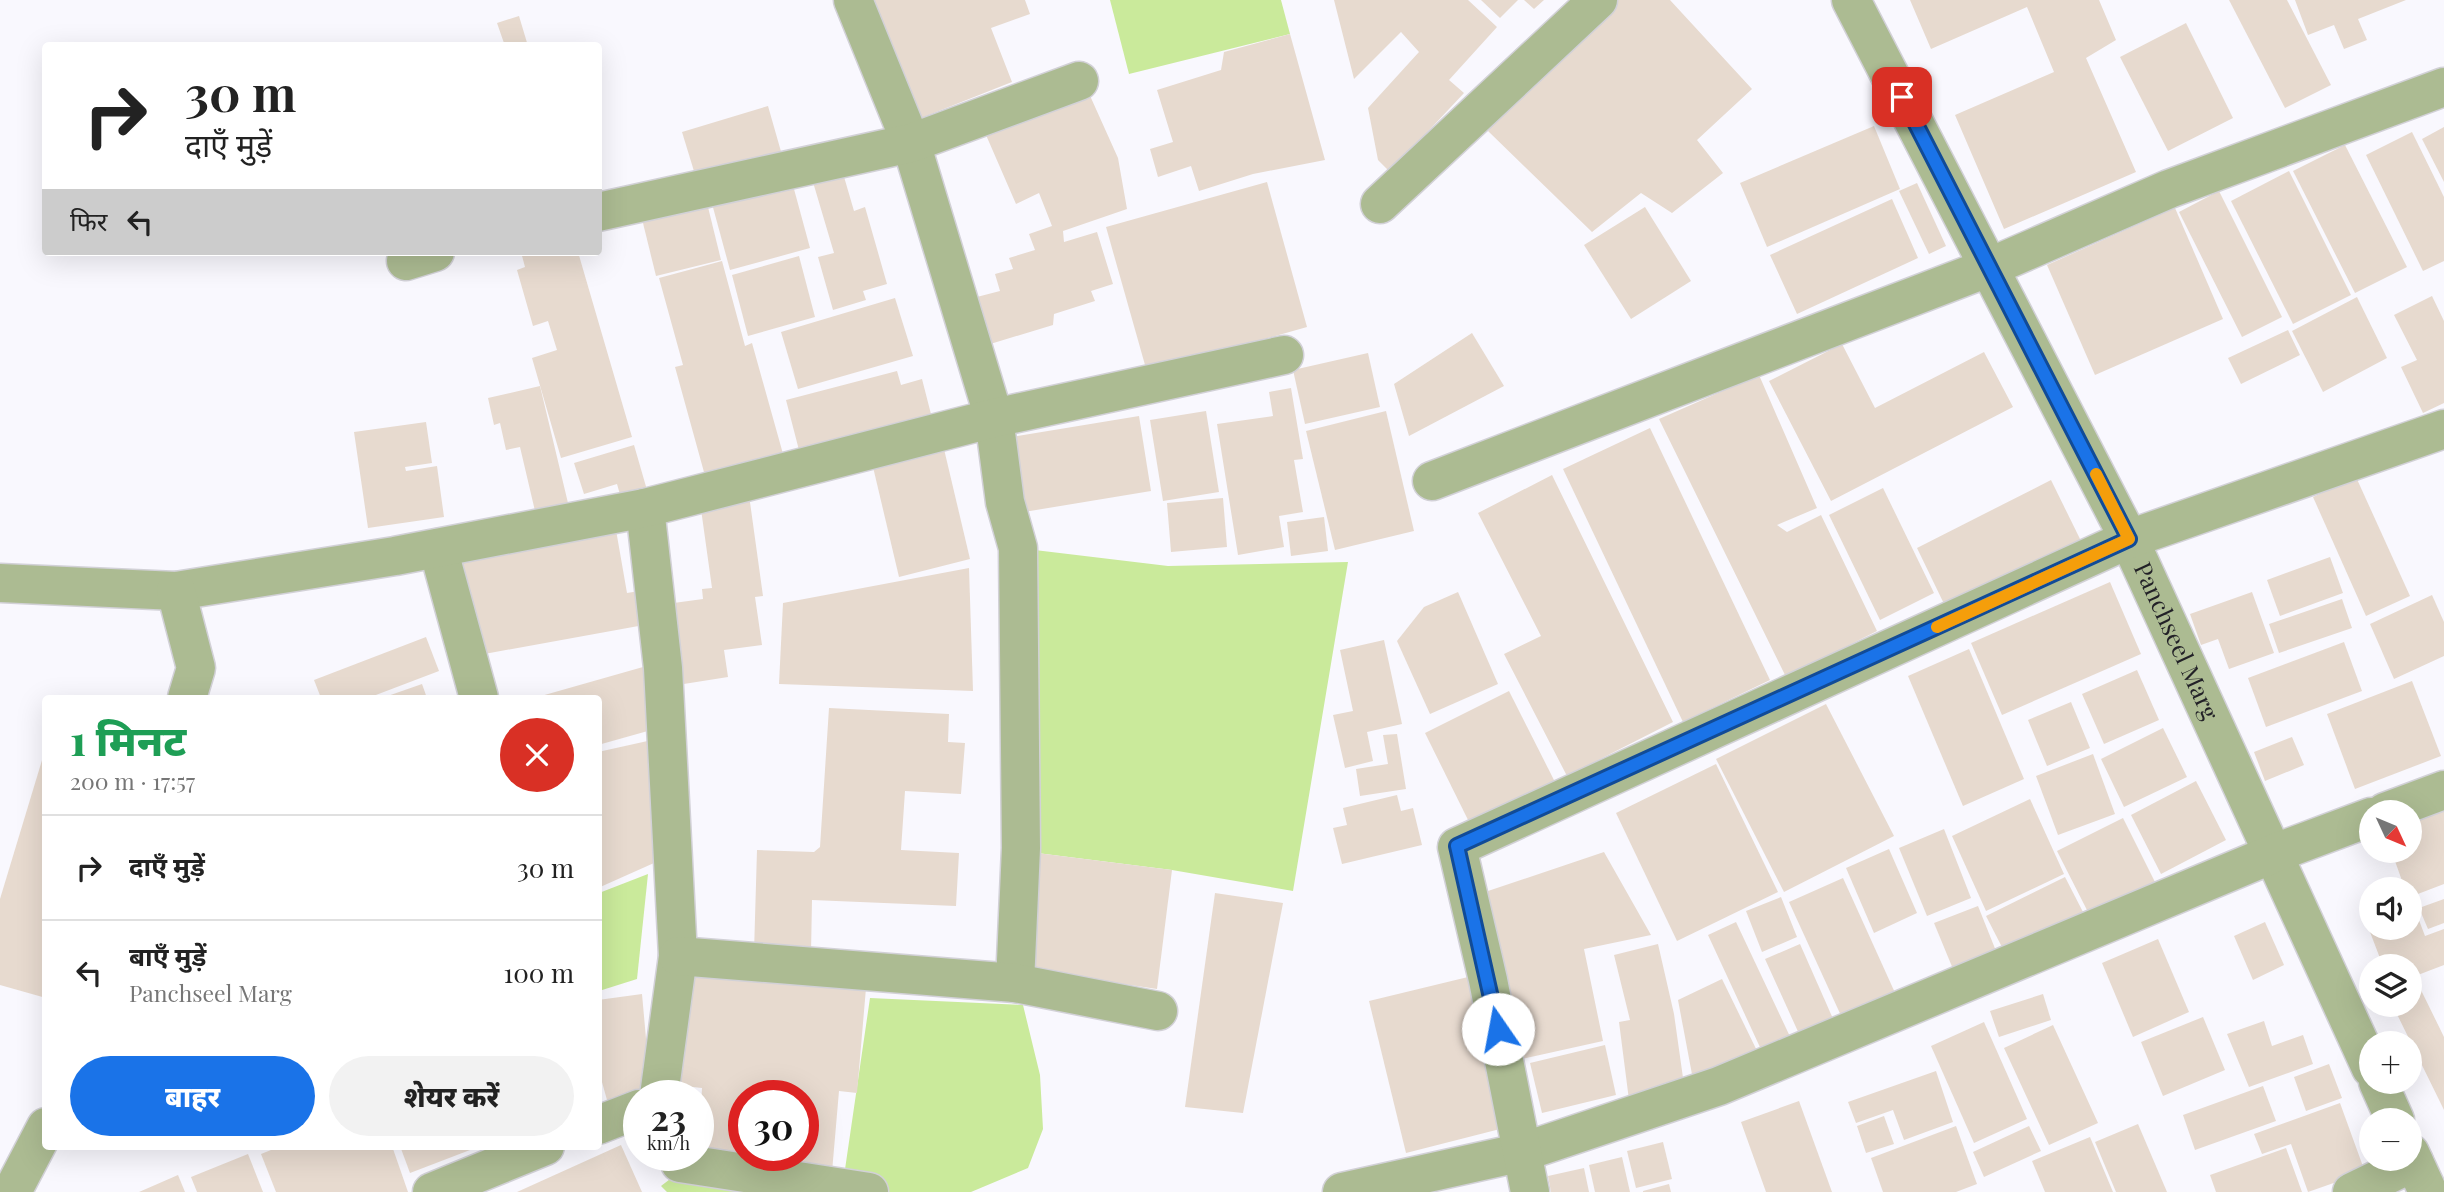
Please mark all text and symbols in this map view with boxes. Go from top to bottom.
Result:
text: 30 m [185,59,296,124]
pin [1872,67,1932,127]
icon: right [70,70,161,161]
icon: arrive [1883,78,1921,116]
text: दाएँ मुड़ें [185,122,272,165]
text: फिर [70,203,107,238]
icon: left [121,203,159,241]
street label: Panchseel Marg [2128,557,2228,725]
text: 1 मिनट [70,711,186,767]
button: close [500,718,574,792]
text: 200 m · 17:57 [70,765,195,796]
north arrow [2359,800,2422,863]
map controls [2359,800,2422,1171]
text: दाएँ मुड़ें [129,848,205,883]
icon: right [70,849,108,887]
text: 30 m [517,850,574,885]
button: sound [2359,877,2422,940]
text: बाएँ मुड़ें [129,938,206,973]
icon: left [70,954,108,992]
button: layers [2359,954,2422,1017]
text: 100 m [504,955,574,990]
text: Panchseel Marg [129,977,292,1008]
position arrow [1461,992,1535,1066]
button: + [2359,1031,2422,1094]
button: बाहर [70,1056,315,1136]
button: शेयर करें [329,1056,574,1136]
speed limit sign: 30 [728,1080,819,1171]
text: 23 [651,1093,686,1140]
button: − [2359,1108,2422,1171]
text: km/h [647,1131,690,1155]

